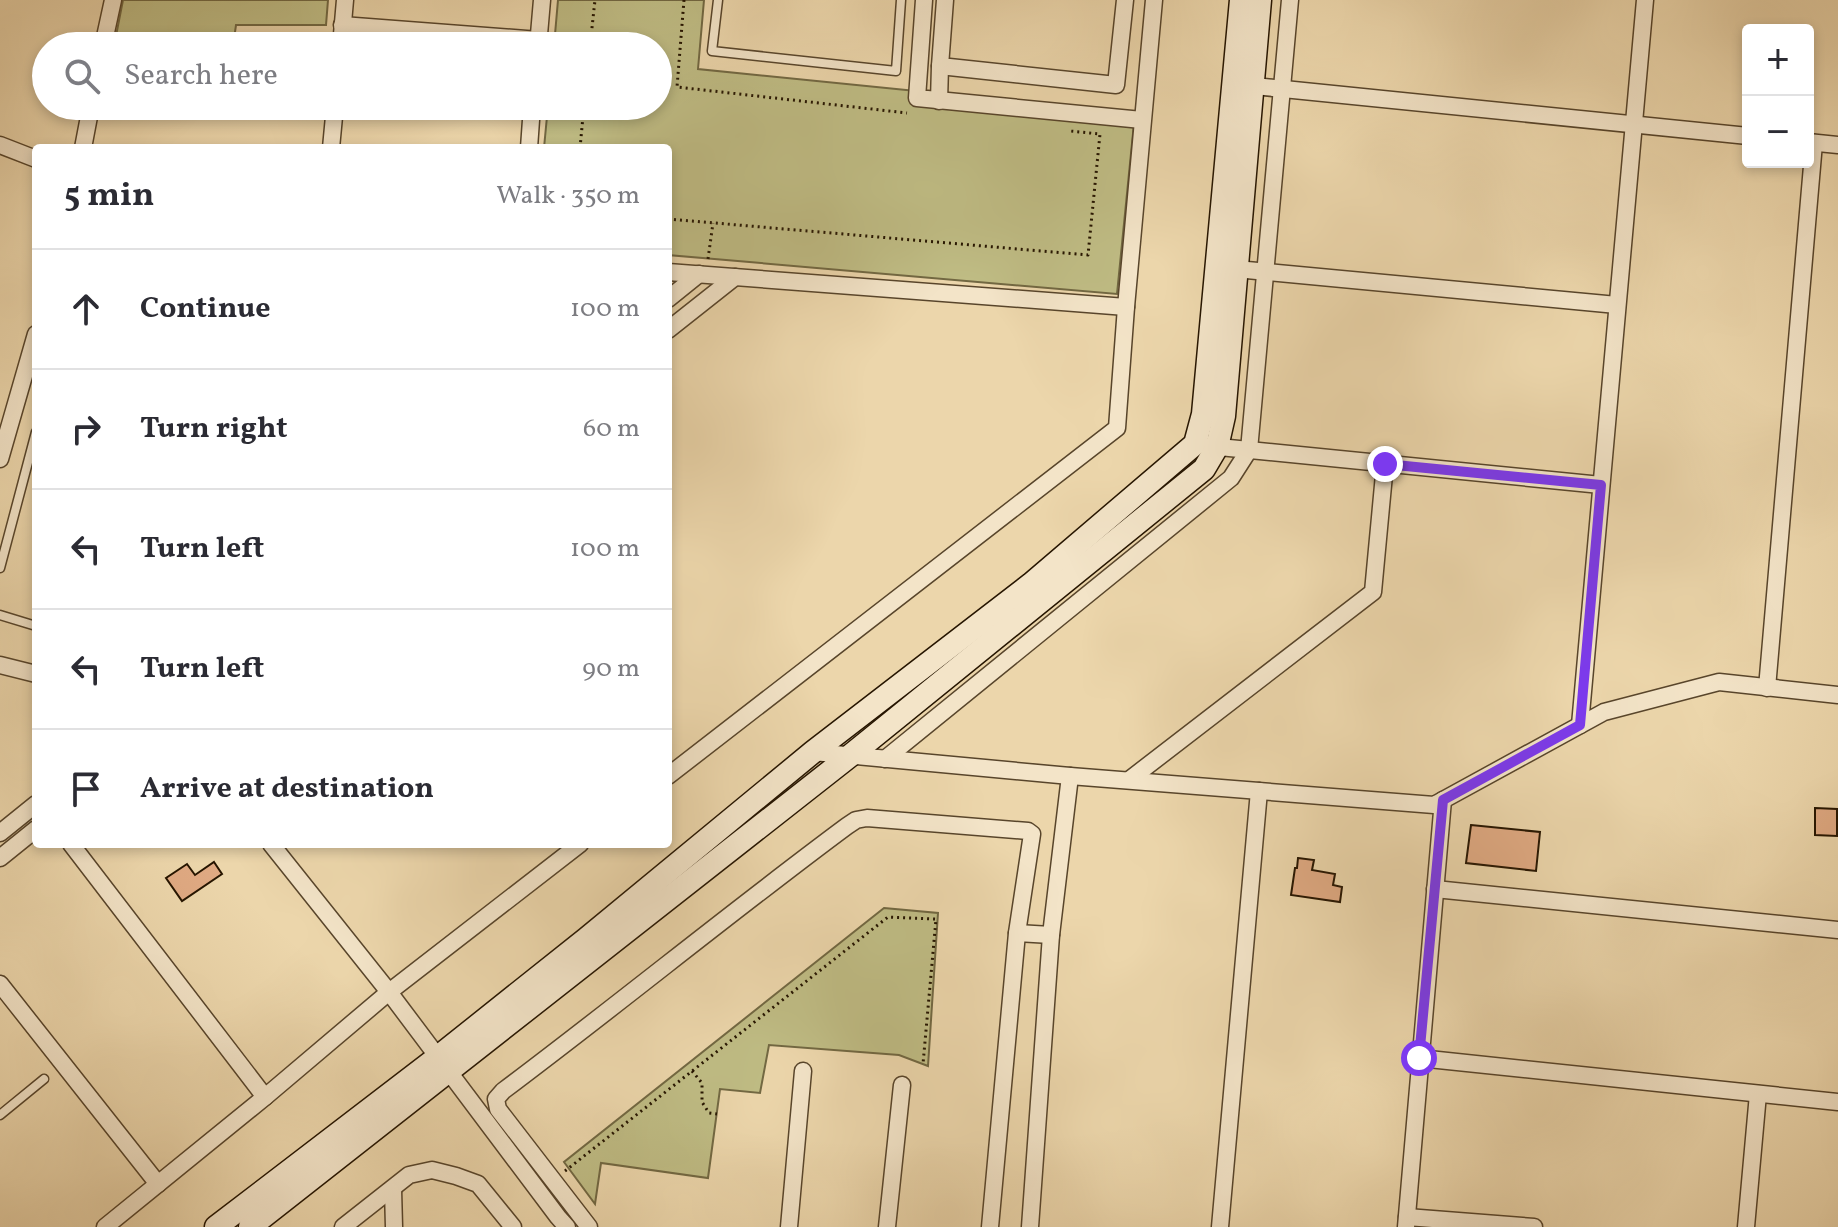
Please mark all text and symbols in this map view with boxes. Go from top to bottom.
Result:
map controls [1742,24,1814,168]
button: + [1742,24,1814,96]
search box [32,32,672,120]
icon: search [60,54,104,98]
text: Search here [124,55,278,97]
button: − [1742,96,1814,168]
text: 5 min [64,173,154,220]
text: Walk · 350 m [496,178,640,214]
icon: ahead [64,287,108,331]
text: Continue [140,288,271,330]
text: 100 m [570,291,640,327]
icon: right [64,407,108,451]
text: Turn right [140,408,288,450]
text: 60 m [583,411,640,447]
route end [1367,446,1403,482]
icon: left [64,527,108,571]
text: Turn left [140,528,264,570]
text: 100 m [570,531,640,567]
icon: left [64,647,108,691]
text: Turn left [140,648,264,690]
text: 90 m [582,651,640,687]
icon: arrive [64,767,108,811]
text: Arrive at destination [140,768,434,810]
route start [1401,1040,1437,1076]

